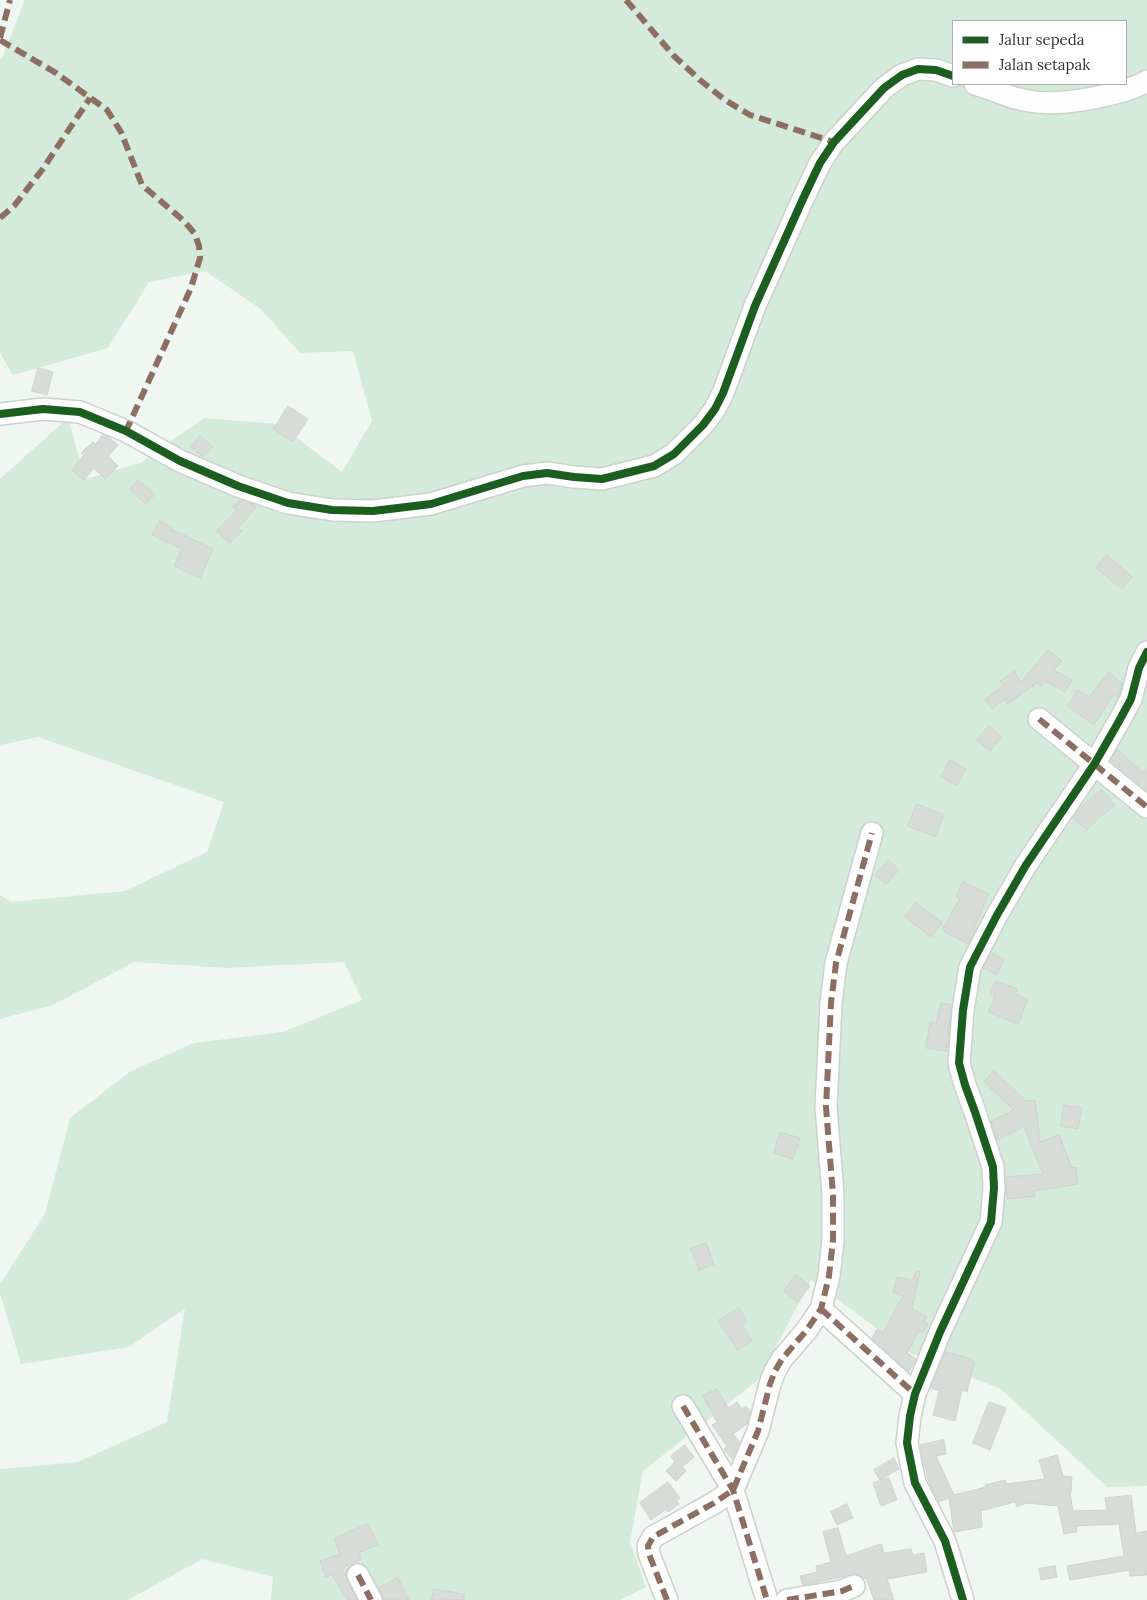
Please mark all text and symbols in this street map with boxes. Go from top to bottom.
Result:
legend [952,20,1127,85]
text: Jalur sepeda [999,30,1084,49]
text: Jalan setapak [999,55,1090,74]

